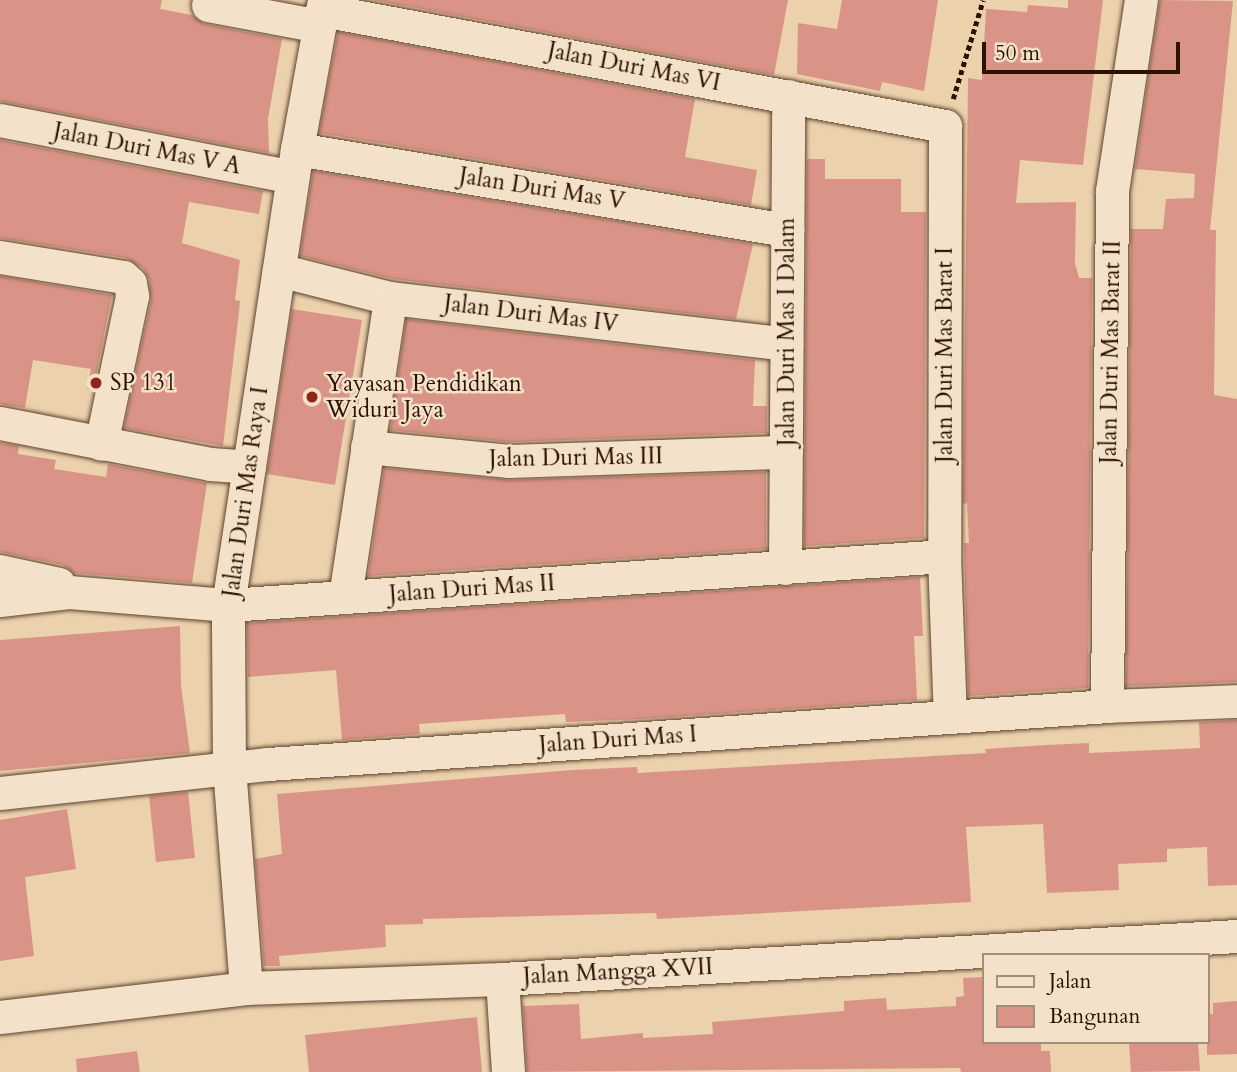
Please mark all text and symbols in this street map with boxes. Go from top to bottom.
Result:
scale bar [985,28,1183,72]
street label: Jalan Duri Mas VI [545,37,723,97]
text: 50 m [995,39,1040,68]
street label: Jalan Duri Mas V A [51,117,243,181]
street label: Jalan Duri Mas V [457,162,627,216]
street label: Jalan Duri Mas I Dalam [773,218,801,446]
street label: Jalan Duri Mas Barat II [1095,240,1127,464]
street label: Jalan Duri Mas Barat I [931,247,959,463]
street label: Jalan Duri Mas IV [442,290,620,338]
place label: SP 131 [110,369,177,397]
place label: Yayasan Pendidikan Widuri Jaya [326,370,522,424]
marker: SP 131 [88,375,104,391]
street label: Jalan Duri Mas Raya I [218,385,274,599]
marker: Yayasan Pendidikan Widuri Jaya [304,389,320,405]
street label: Jalan Duri Mas III [489,443,663,473]
street label: Jalan Duri Mas II [388,569,556,609]
street label: Jalan Duri Mas I [538,721,698,759]
street label: Jalan Mangga XVII [522,953,714,991]
legend [982,953,1209,1044]
text: Jalan [1049,967,1092,996]
text: Bangunan [1049,1002,1141,1031]

